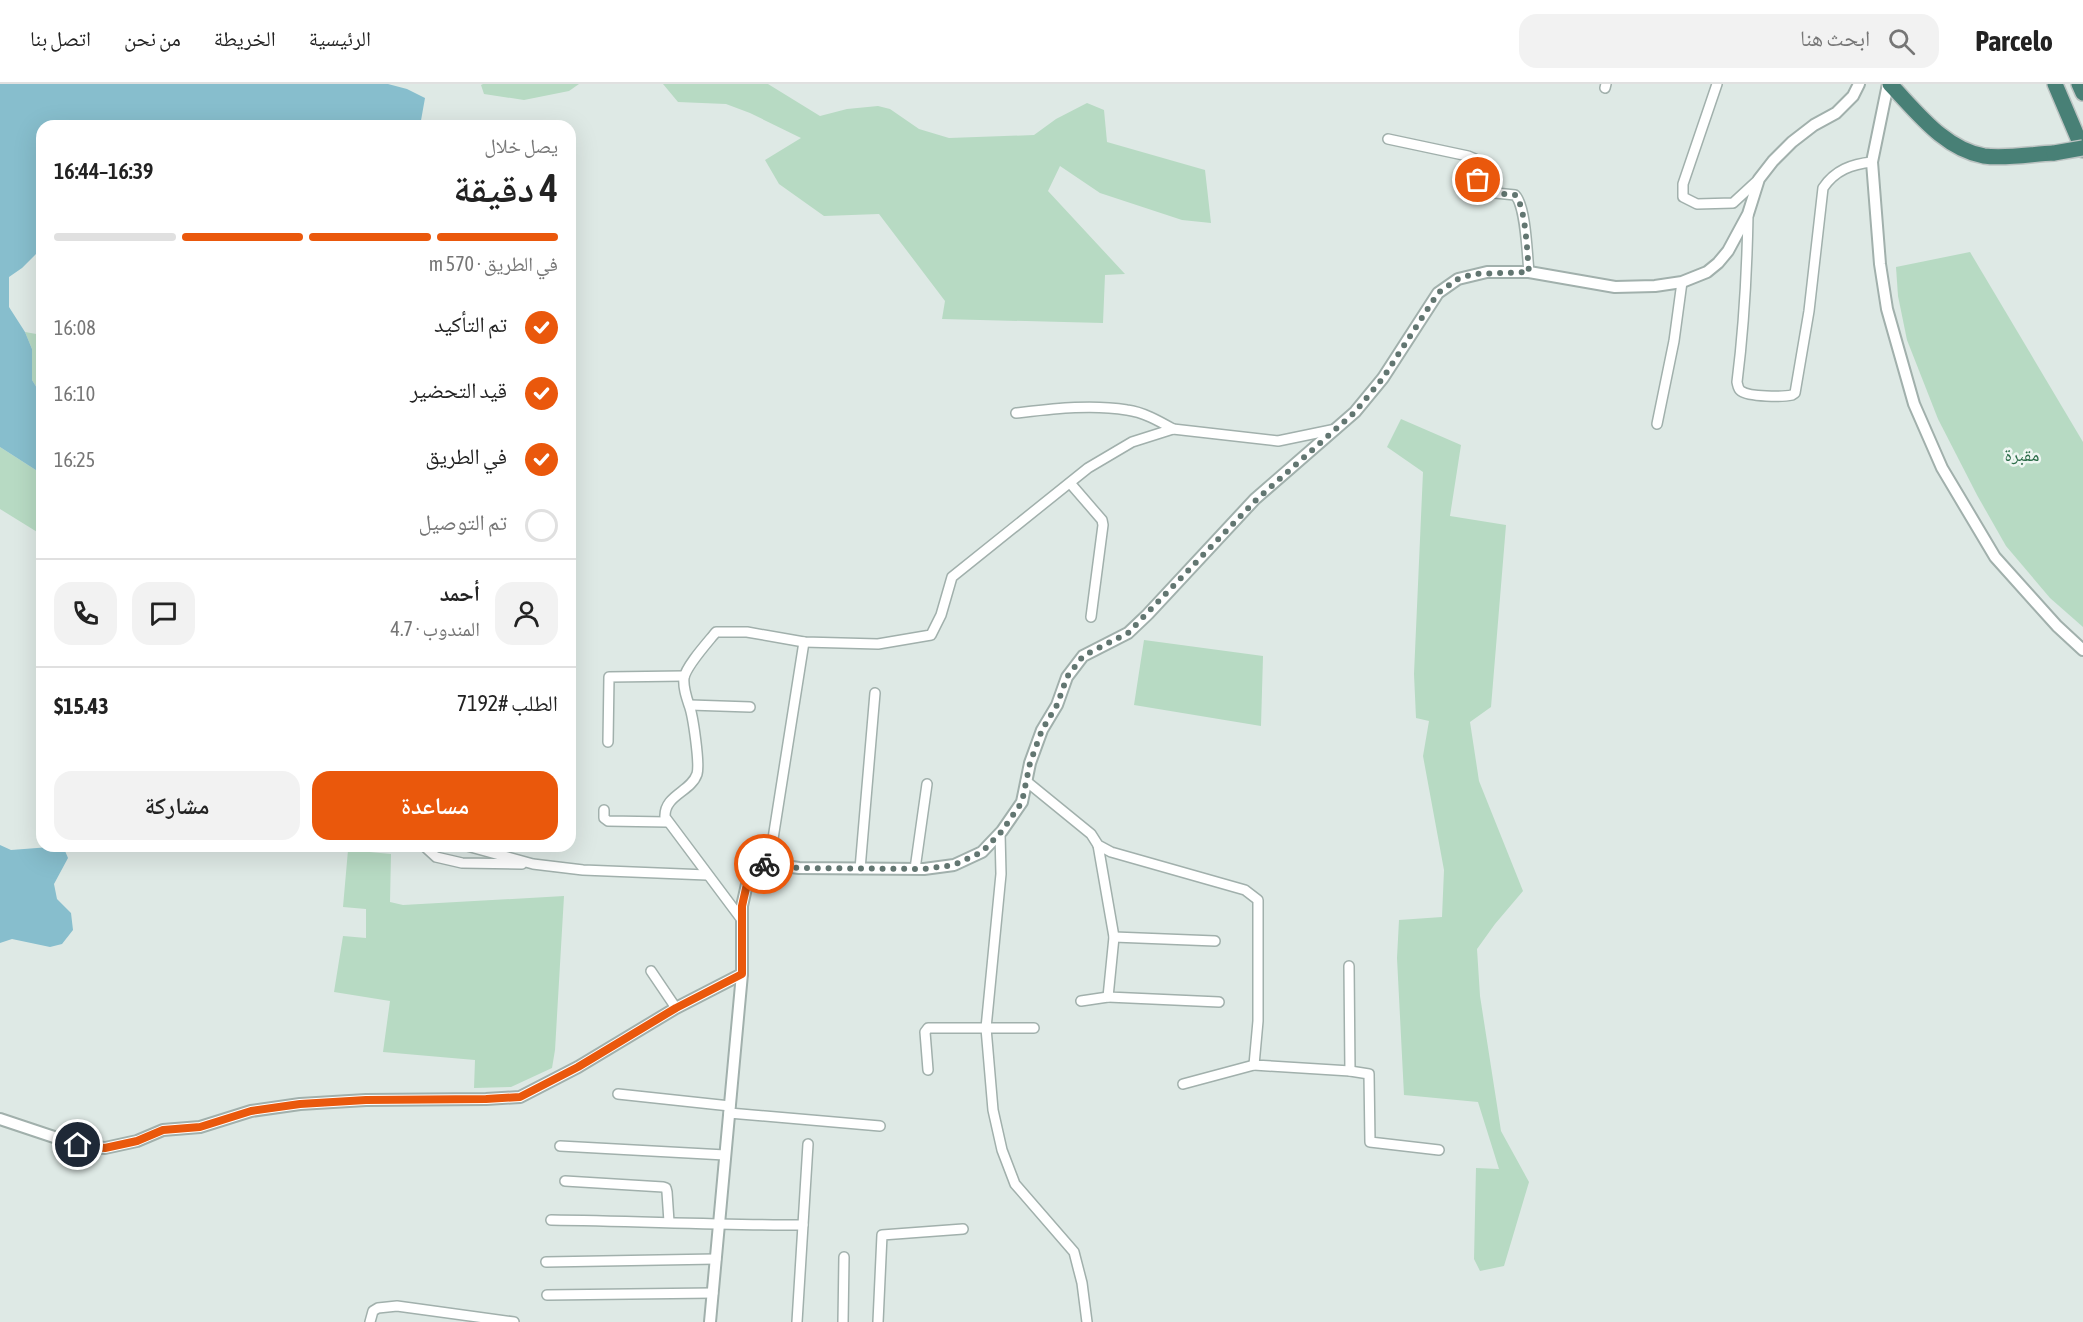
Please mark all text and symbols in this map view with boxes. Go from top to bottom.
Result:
search box [1519,14,1939,68]
text: ابحث هنا [1800,25,1870,51]
icon: search [1885,25,1918,58]
text: Parcelo [1975,25,2053,57]
text: اتصل بنا [30,26,91,50]
text: من نحن [124,26,181,50]
text: الخريطة [214,26,276,50]
text: الرئيسية [309,26,371,50]
text: يصل خلال [484,134,558,157]
pin [1452,154,1503,205]
text: 16:39–16:44 [54,158,153,184]
icon: bag [1461,163,1494,196]
text: 4 دقيقة [453,166,558,210]
text: في الطريق · 570 m [429,252,558,275]
text: تم التأكيد [434,311,507,337]
icon: check [525,311,558,344]
text: 16:08 [54,316,96,339]
text: قيد التحضير [410,377,507,403]
icon: check [525,377,558,410]
text: 16:10 [54,382,95,405]
text: في الطريق [425,443,507,469]
icon: check [525,443,558,476]
park label: مقبرة [2004,444,2040,466]
text: 16:25 [54,448,95,471]
text: تم التوصيل [418,509,507,535]
text: أحمد [440,580,480,606]
button: phone [54,582,117,645]
button: chat [132,582,195,645]
button: person [495,582,558,645]
text: المندوب · 4.7 [390,617,480,640]
text: الطلب #7192 [457,690,558,716]
text: $15.43 [54,693,109,719]
button: مشاركة [54,771,300,840]
button: مساعدة [312,771,558,840]
courier [734,834,794,894]
icon: bike [748,848,781,881]
pin [52,1119,103,1170]
icon: home [61,1128,94,1161]

